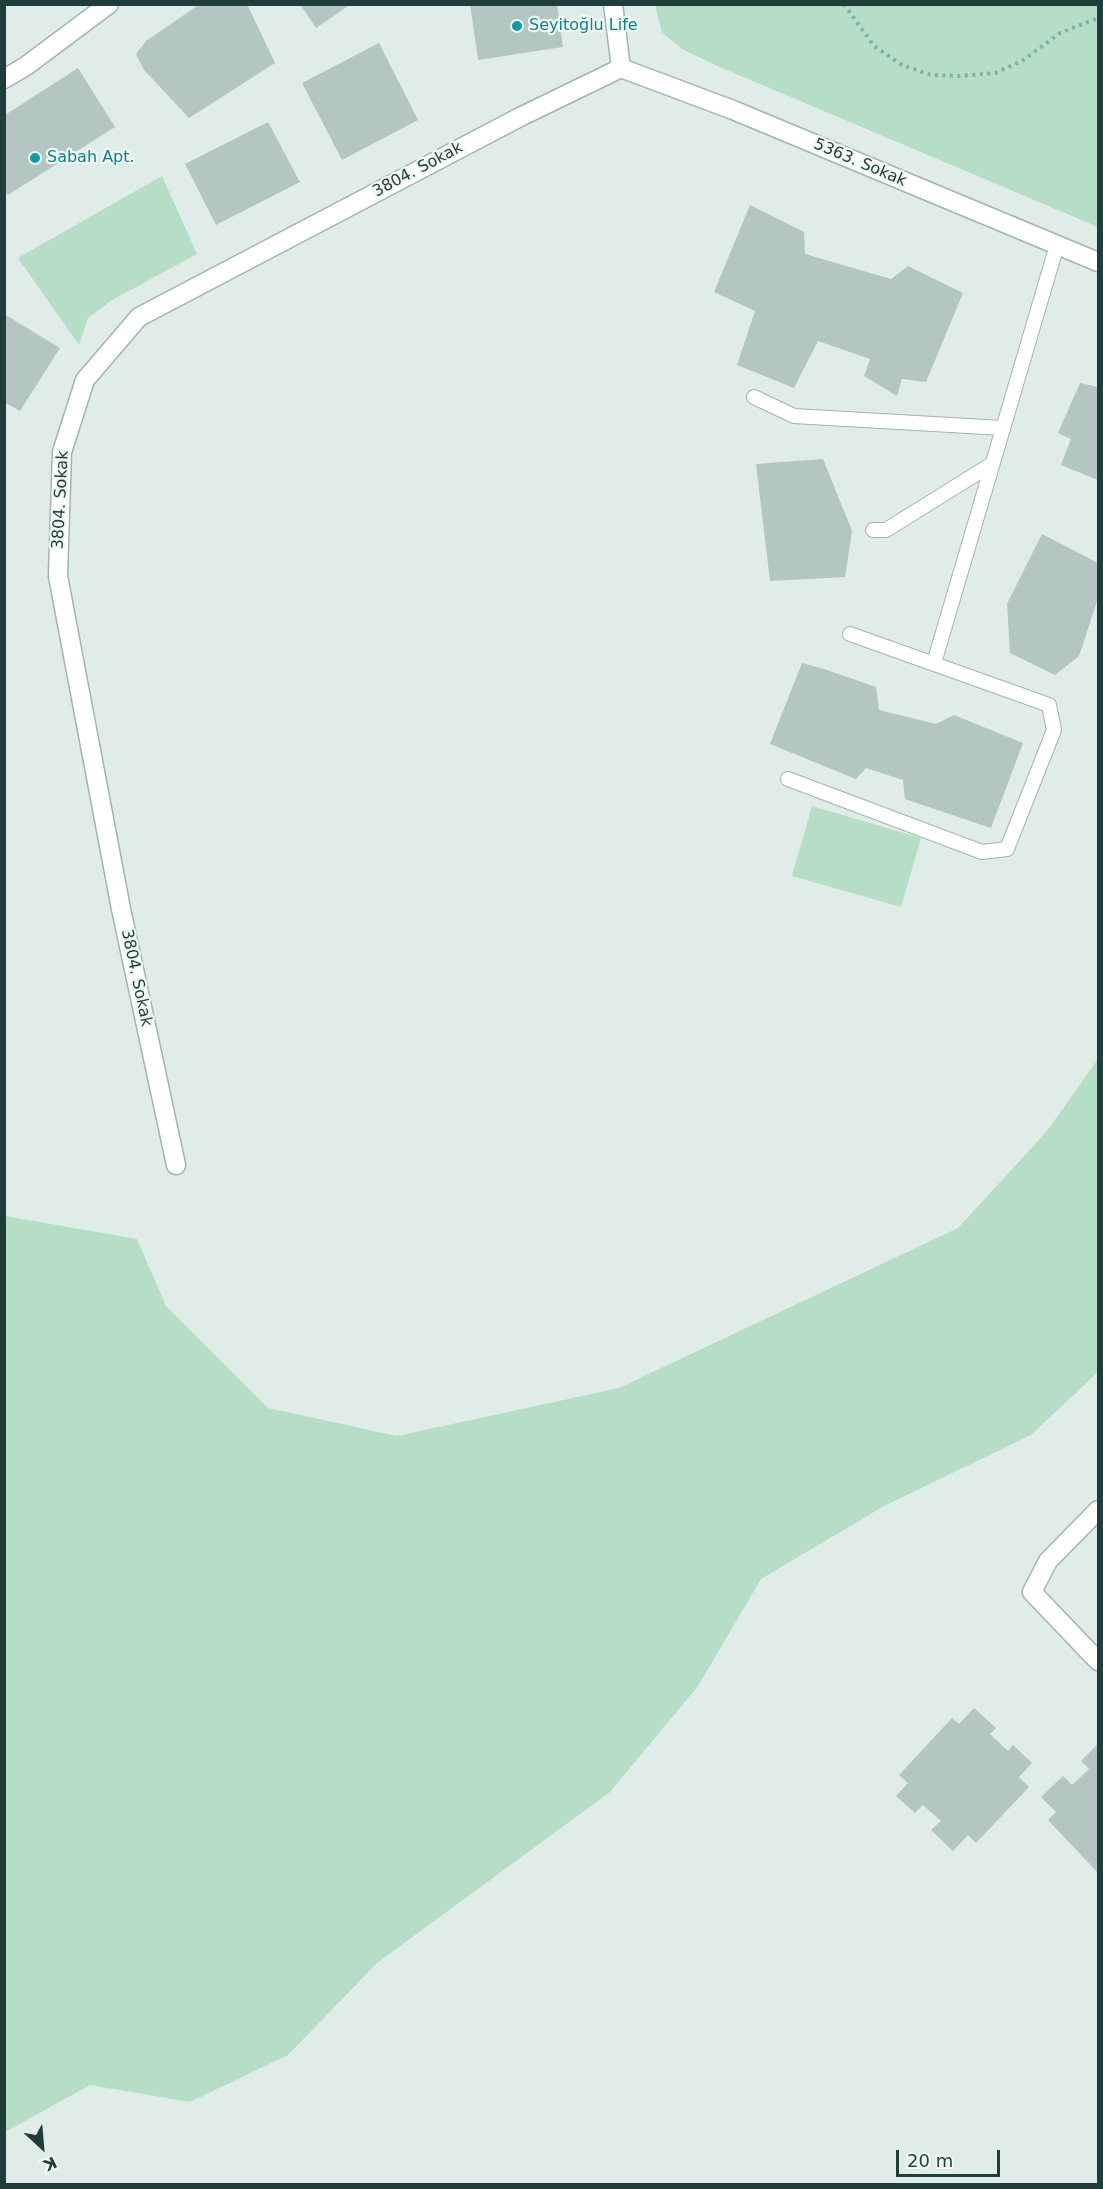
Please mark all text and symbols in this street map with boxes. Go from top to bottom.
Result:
place label: Seyitoğlu Life [529,16,638,36]
marker: Seyitoğlu Life [510,19,524,33]
street label: 5363. Sokak [811,135,909,191]
street label: 3804. Sokak [370,138,466,202]
place label: Sabah Apt. [47,148,135,168]
marker: Sabah Apt. [28,151,42,165]
street label: 3804. Sokak [49,450,73,550]
street label: 3804. Sokak [116,928,156,1028]
north arrow [12,2117,72,2177]
scale bar [899,2138,1002,2176]
text: 20 m [907,2150,953,2171]
text: K [40,2152,60,2175]

